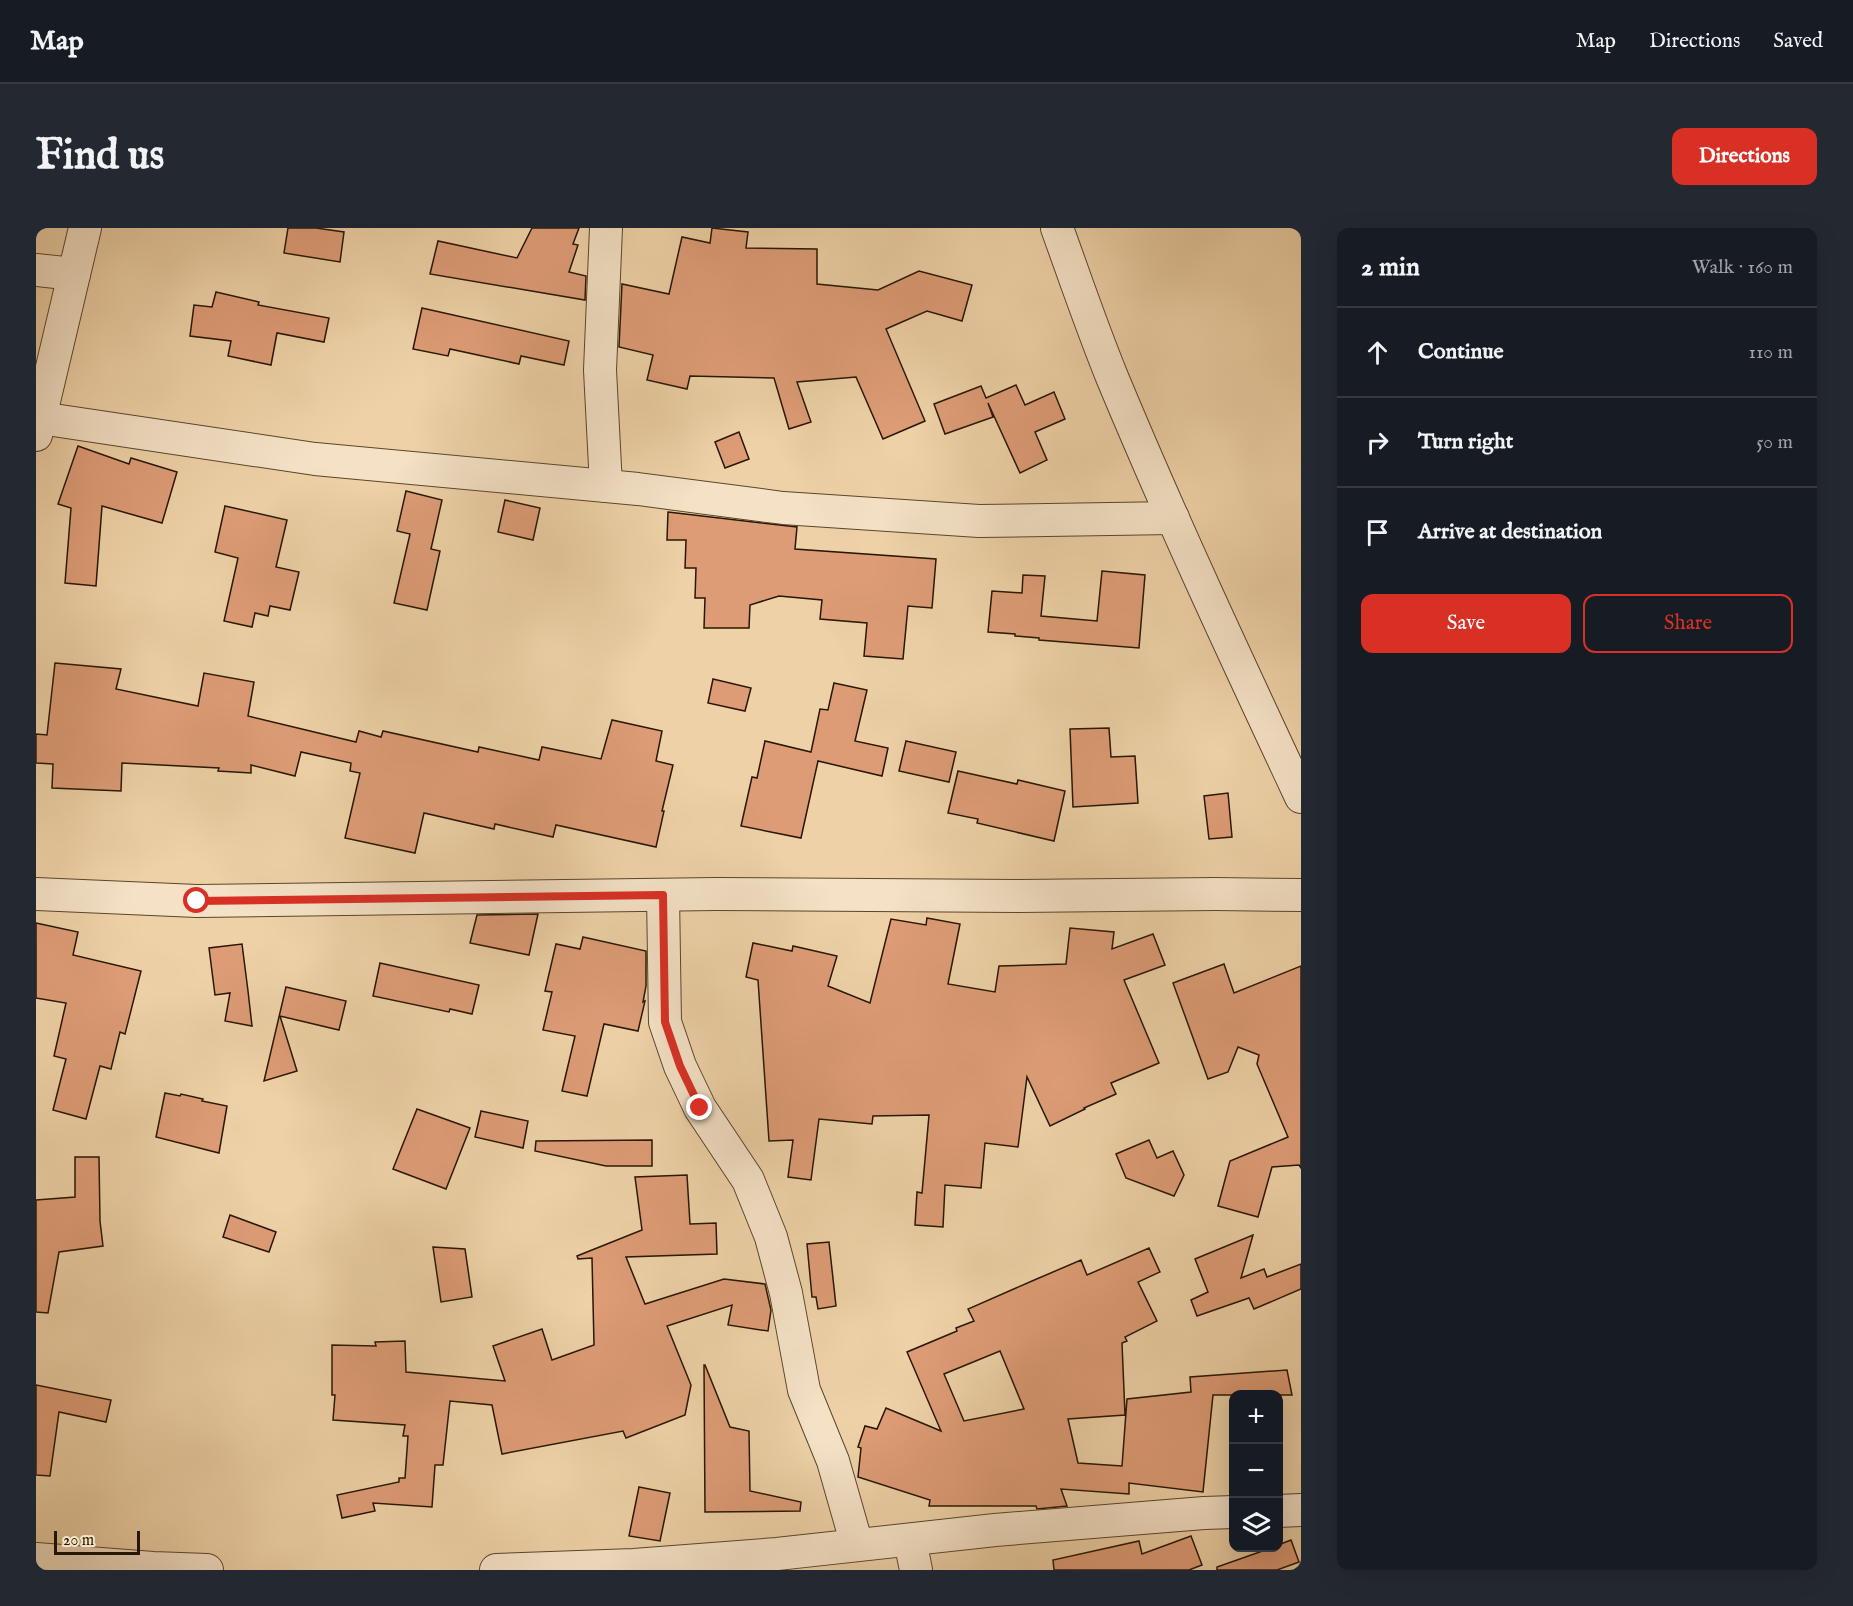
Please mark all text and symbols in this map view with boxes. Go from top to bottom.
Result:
text: Map [30,24,84,59]
text: Map [1576,28,1616,55]
text: Directions [1649,28,1740,55]
text: Saved [1773,28,1823,55]
button: Directions [1672,128,1817,185]
text: Find us [36,130,164,183]
text: 2 min [1361,251,1420,284]
text: Walk · 160 m [1692,255,1793,280]
icon: ahead [1361,336,1394,369]
text: Continue [1418,338,1504,366]
text: 110 m [1749,340,1793,365]
icon: right [1361,426,1394,459]
text: Turn right [1418,428,1513,456]
text: 50 m [1756,430,1793,455]
icon: arrive [1361,516,1394,549]
text: Arrive at destination [1418,518,1602,546]
button: Save [1361,594,1571,653]
button: Share [1583,594,1793,653]
route start [183,887,209,913]
route end [686,1094,712,1120]
map controls [1229,1390,1283,1552]
button: + [1229,1390,1283,1444]
button: − [1229,1444,1283,1498]
button: layers [1229,1498,1283,1552]
scale bar [54,1528,140,1556]
text: 20 m [63,1531,94,1551]

